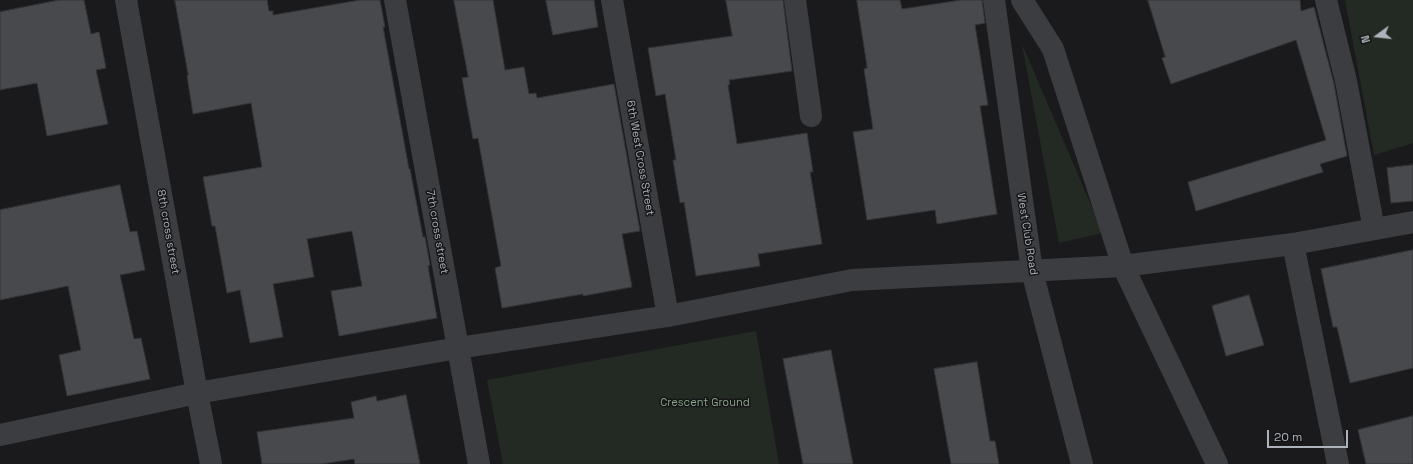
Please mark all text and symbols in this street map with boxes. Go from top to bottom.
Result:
north arrow [1357,16,1397,56]
text: N [1358,34,1373,44]
street label: 6th West Cross Street [623,99,657,217]
street label: 8th cross street [154,189,182,275]
street label: 7th cross street [423,189,451,275]
street label: West Club Road [1014,192,1040,276]
park label: Crescent Ground [660,396,750,410]
scale bar [1269,422,1350,448]
text: 20 m [1274,429,1302,445]

